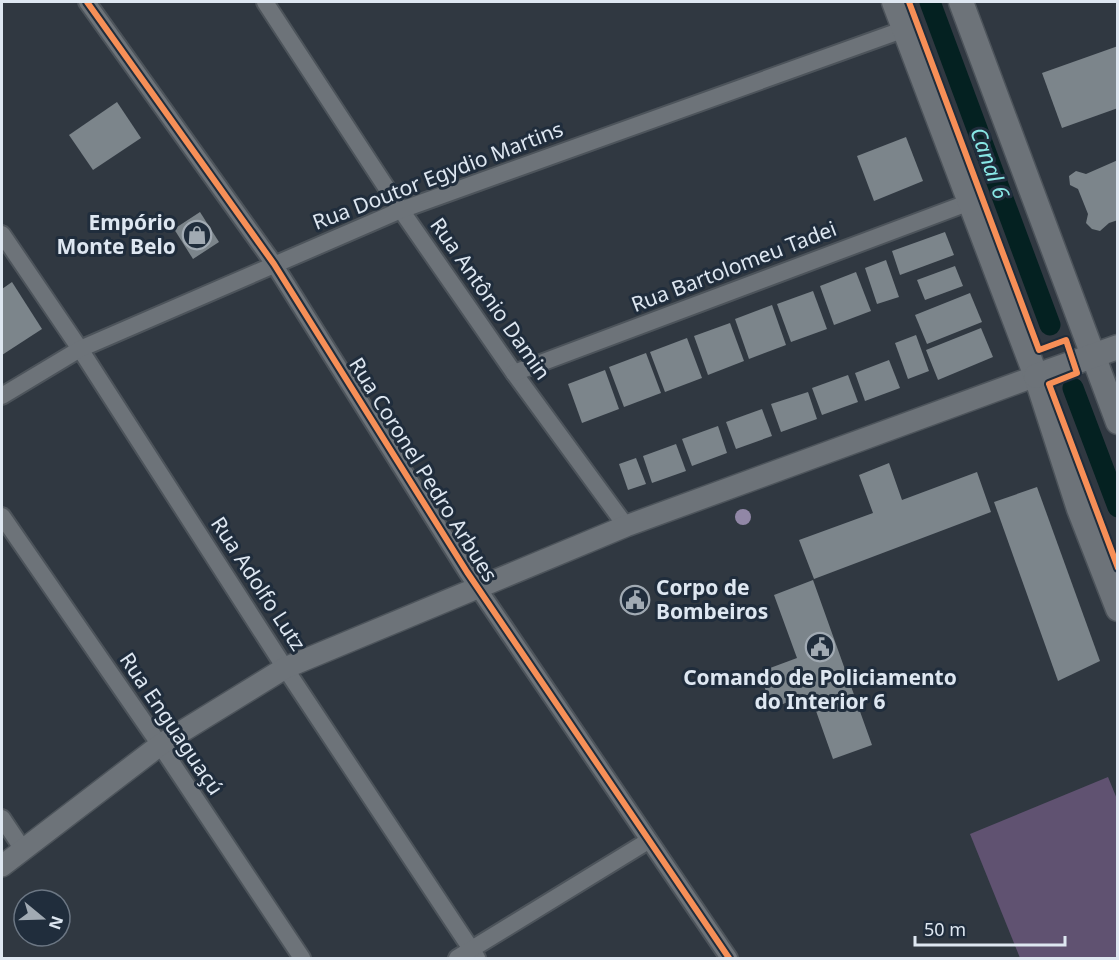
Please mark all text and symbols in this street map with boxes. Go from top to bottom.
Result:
street label: Rua Doutor Egydio Martins [308,114,567,236]
water label: Canal 6 [964,123,1018,203]
place label: Empório Monte Belo [56,208,176,260]
street label: Rua Antônio Damin [424,212,557,385]
street label: Rua Bartolomeu Tadei [627,214,840,318]
shop icon: Empório Monte Belo [181,219,213,251]
street label: Rua Coronel Pedro Arbues [343,352,505,587]
street label: Rua Adolfo Lutz [205,511,313,656]
place label: Corpo de Bombeiros [656,573,768,625]
public building icon: Corpo de Bombeiros [619,584,651,616]
public building icon: Comando de Policiamento do Interior 6 [804,631,836,663]
street label: Rua Enguaguaçú [114,647,230,800]
place label: Comando de Policiamento do Interior 6 [683,663,957,715]
north arrow [12,888,72,948]
scale bar [915,909,1065,947]
text: N [44,913,69,933]
text: 50 m [924,917,966,941]

